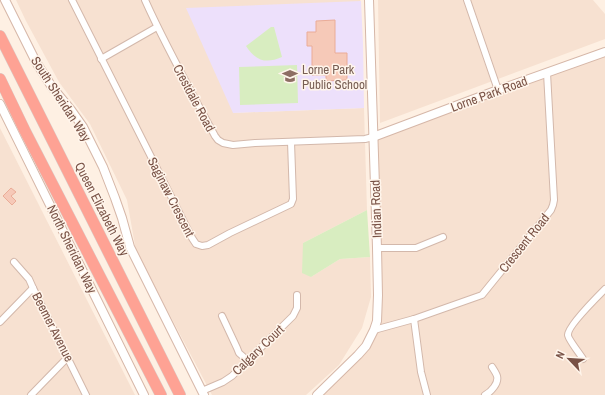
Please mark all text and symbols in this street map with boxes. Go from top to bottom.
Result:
street label: South Sheridan Way [27,53,95,145]
street label: Crestdale Road [169,61,219,135]
place label: Lorne Park Public School [302,61,367,93]
school or university icon: Lorne Park Public School [281,67,299,85]
street label: Lorne Park Road [448,72,530,116]
street label: Saginaw Crescent [144,154,198,240]
street label: Queen Elizabeth Way [71,159,133,259]
street label: Indian Road [366,180,386,238]
street label: North Sheridan Way [43,202,101,297]
street label: Crescent Road [495,210,553,276]
street label: Beemer Avenue [28,289,78,365]
street label: Calgary Court [228,321,288,379]
north arrow [549,339,589,379]
text: N [552,349,568,361]

